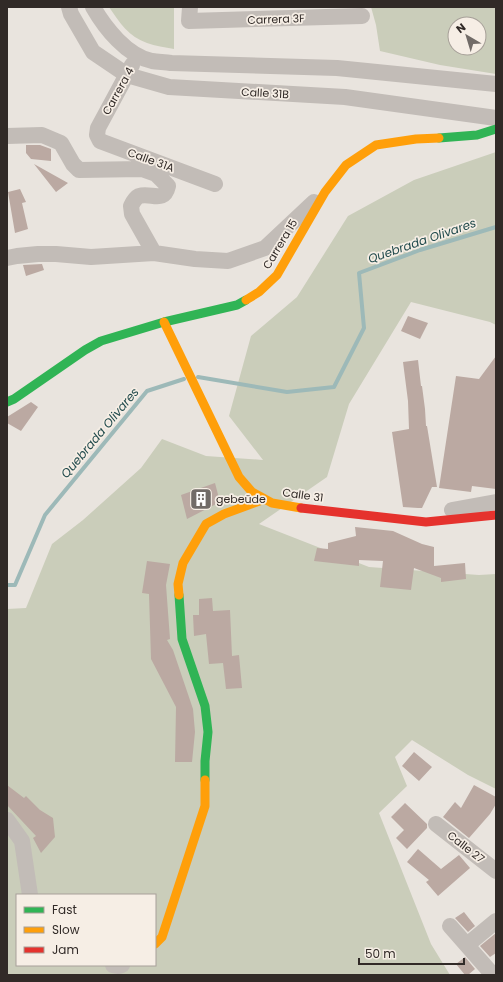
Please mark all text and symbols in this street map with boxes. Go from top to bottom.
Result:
street label: Carrera 3F [247,10,305,28]
north arrow [447,16,487,56]
text: N [453,19,469,37]
street label: Carrera 4 [98,64,138,118]
street label: Calle 31B [241,84,290,102]
street label: Calle 31A [125,144,177,176]
water label: Quebrada Olivares [365,214,478,267]
street label: Carrera 15 [259,216,301,272]
water label: Quebrada Olivares [57,384,143,482]
street label: Calle 31 [282,484,324,506]
building icon: gebeüde [188,486,214,512]
place label: gebeüde [216,491,266,507]
street label: Calle 27 [444,827,488,867]
legend [16,894,156,966]
text: Fast [52,901,77,918]
text: Slow [52,921,80,938]
scale bar [359,940,464,966]
text: Jam [52,941,79,958]
text: 50 m [365,945,396,962]

